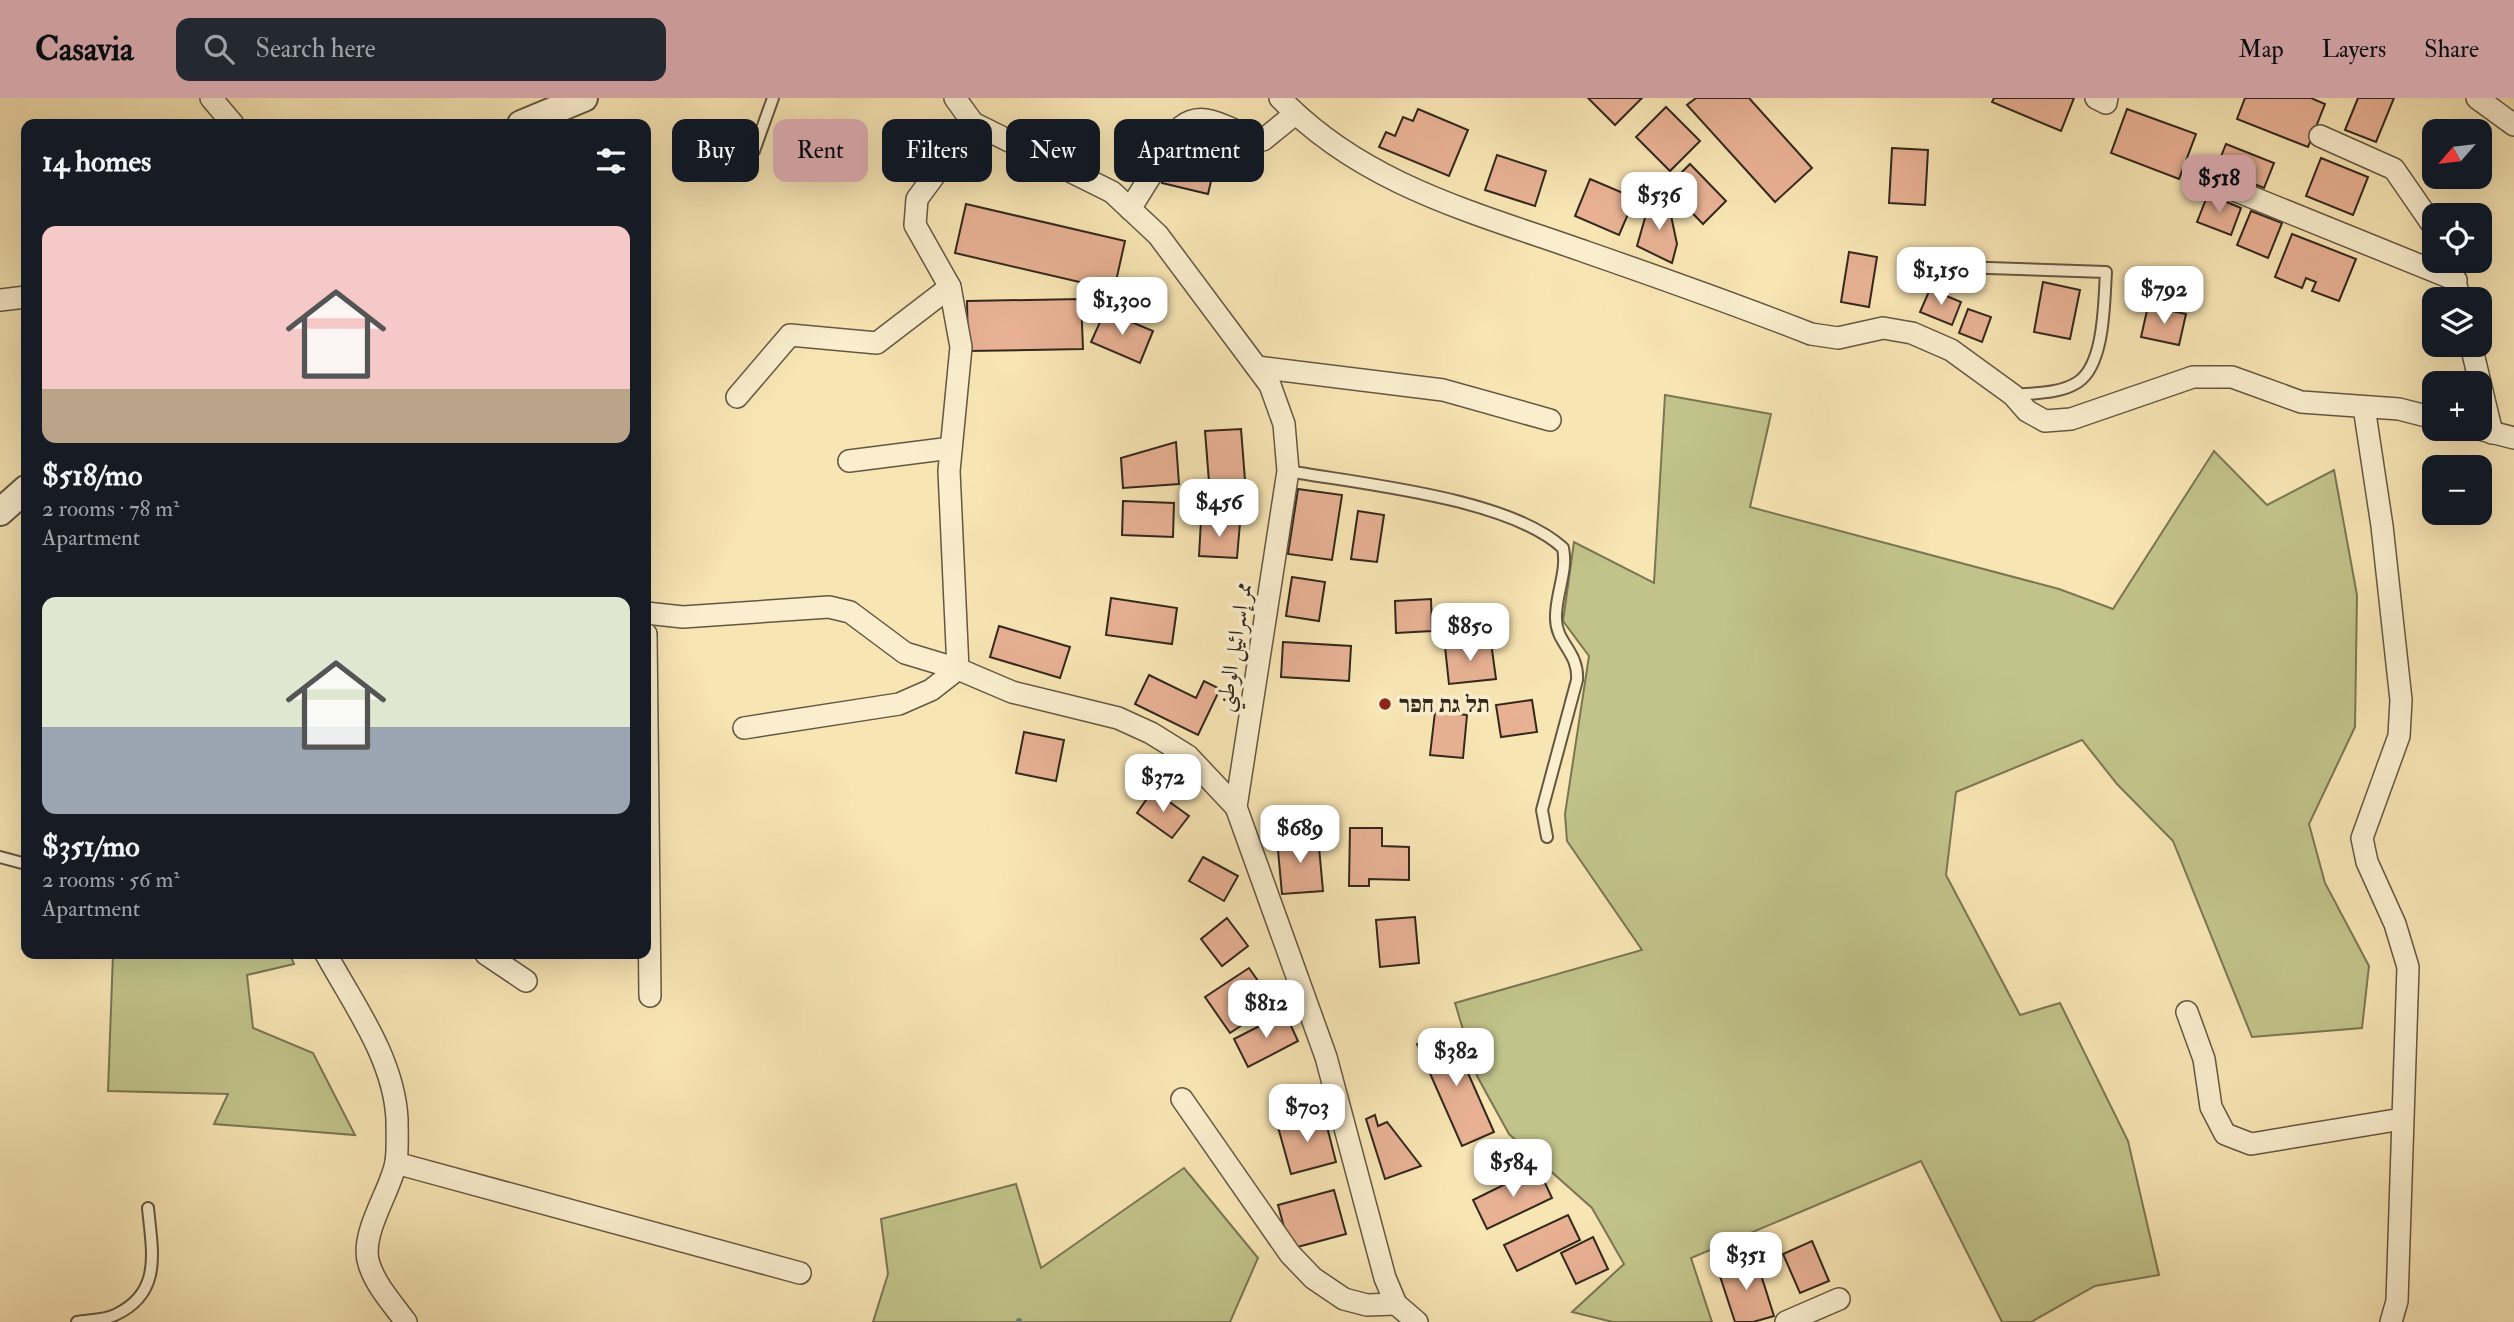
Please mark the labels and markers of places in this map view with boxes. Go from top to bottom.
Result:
pin: $518 [2178,156,2260,215]
pin: $536 [1618,172,1700,232]
pin: $1,150 [1884,248,1998,307]
pin: $792 [2123,266,2205,326]
pin: $1,300 [1065,278,1179,337]
pin: $456 [1178,480,1260,539]
pin: $850 [1429,603,1511,663]
place label: תל גת חפר [1399,690,1490,719]
marker: תל גת חפר [1377,696,1393,712]
pin: $372 [1122,754,1204,814]
pin: $689 [1259,806,1341,865]
pin: $812 [1225,981,1307,1040]
pin: $382 [1415,1028,1497,1088]
pin: $703 [1266,1084,1348,1144]
pin: $584 [1472,1140,1554,1199]
pin: $351 [1705,1232,1787,1292]

